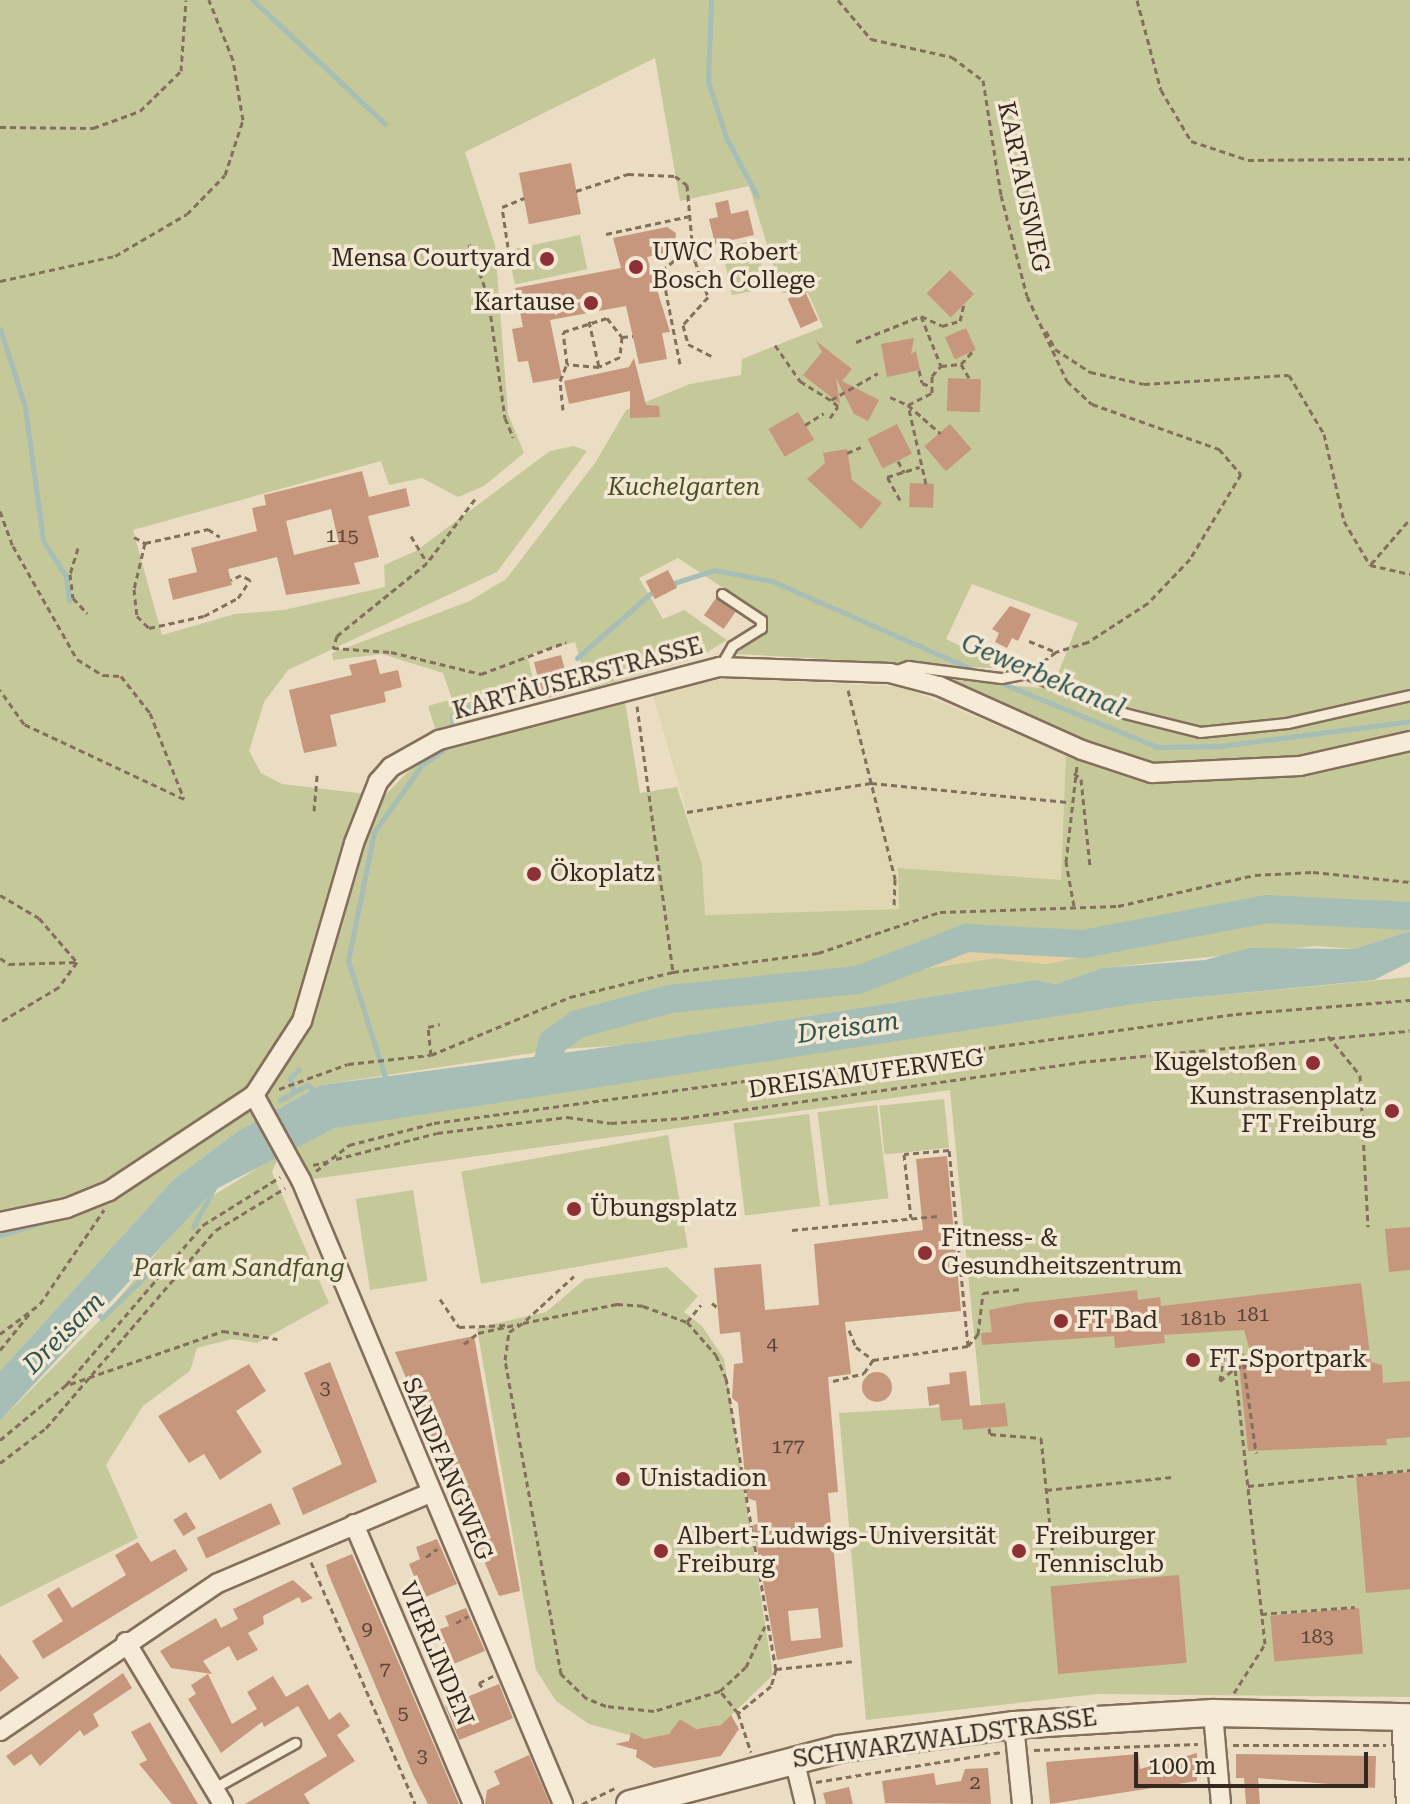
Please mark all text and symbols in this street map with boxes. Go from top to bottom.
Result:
street label: KARTAUSWEG [991,99,1055,275]
place label: UWC Robert Bosch College [652,239,815,295]
place label: Mensa Courtyard [331,245,531,273]
marker: Mensa Courtyard [538,250,556,268]
marker: UWC Robert Bosch College [627,258,645,276]
place label: Kartause [474,289,575,317]
marker: Kartause [582,294,600,312]
park label: Kuchelgarten [608,474,760,502]
house number: 115 [325,523,359,547]
water label: Gewerbekanal [957,628,1129,724]
street label: KARTÄUSERSTRASSE [450,632,706,726]
place label: Ökoplatz [550,860,655,888]
marker: Ökoplatz [525,865,543,883]
water label: Dreisam [795,1005,901,1051]
street label: DREISAMUFERWEG [746,1043,986,1105]
place label: Kugelstoßen [1154,1049,1297,1077]
marker: Kugelstoßen [1304,1054,1322,1072]
place label: Kunstrasenplatz FT Freiburg [1190,1083,1376,1139]
marker: Kunstrasenplatz FT Freiburg [1383,1102,1401,1120]
place label: Übungsplatz [590,1195,736,1223]
marker: Übungsplatz [565,1200,583,1218]
place label: Fitness- & Gesundheitszentrum [941,1225,1183,1281]
marker: Fitness- & Gesundheitszentrum [916,1244,934,1262]
park label: Park am Sandfang [133,1255,345,1283]
water label: Dreisam [17,1286,111,1380]
house number: 181 [1236,1302,1270,1326]
house number: 181b [1180,1306,1226,1330]
place label: FT Bad [1077,1307,1158,1335]
marker: FT Bad [1052,1312,1070,1330]
house number: 4 [766,1331,778,1355]
place label: FT-Sportpark [1209,1346,1367,1374]
marker: FT-Sportpark [1184,1351,1202,1369]
street label: SANDFANGWEG [396,1373,498,1565]
house number: 3 [319,1375,331,1399]
house number: 177 [771,1434,805,1458]
place label: Unistadion [639,1465,767,1493]
marker: Unistadion [614,1470,632,1488]
place label: Albert-Ludwigs-Universität Freiburg [677,1523,996,1579]
place label: Freiburger Tennisclub [1035,1523,1164,1579]
marker: Albert-Ludwigs-Universität Freiburg [652,1542,670,1560]
marker: Freiburger Tennisclub [1010,1542,1028,1560]
street label: VIERLINDEN [393,1577,479,1731]
house number: 9 [361,1616,373,1640]
house number: 183 [1300,1624,1334,1648]
house number: 7 [379,1657,391,1681]
house number: 5 [397,1700,409,1724]
street label: SCHWARZWALDSTRASSE [791,1703,1099,1775]
scale bar [1138,1736,1372,1786]
house number: 3 [416,1743,428,1767]
text: 100 m [1148,1752,1216,1780]
house number: 2 [969,1770,981,1794]

